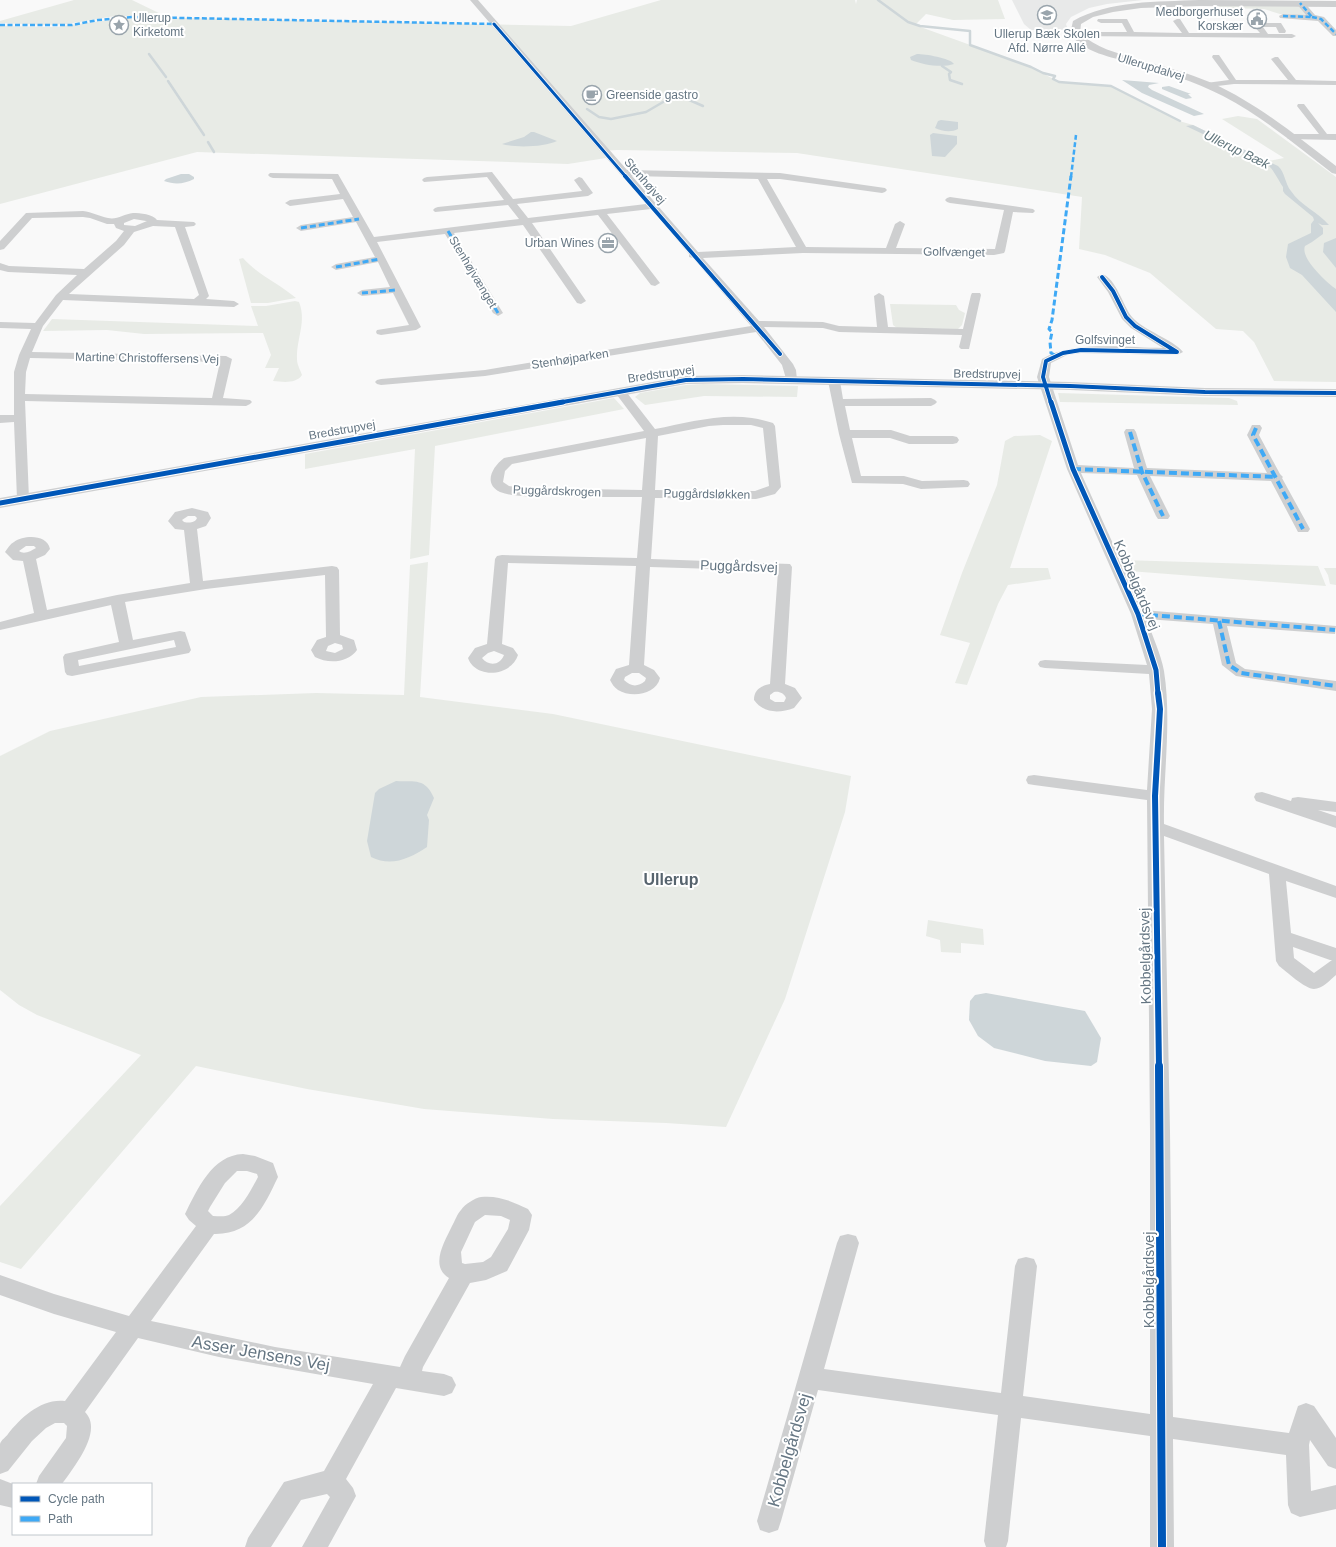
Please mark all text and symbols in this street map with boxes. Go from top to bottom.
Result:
school or university icon: Ullerup Bæk Skolen Afd. Nørre Allé [1036,4,1058,26]
place label: Medborgerhuset Korskær [1156,5,1244,33]
public building icon: Medborgerhuset Korskær [1246,8,1268,30]
place label: Ullerup Kirketomt [133,11,184,39]
place icon: Ullerup Kirketomt [108,14,130,36]
place label: Ullerup Bæk Skolen Afd. Nørre Allé [994,27,1100,55]
street label: Ullerupdalvej [1116,50,1186,84]
cafe icon: Greenside gastro [581,84,603,106]
place label: Greenside gastro [606,88,698,102]
water label: Ullerup Bæk [1201,127,1274,173]
street label: Stenhøjvej [621,155,669,207]
office icon: Urban Wines [597,232,619,254]
street label: Stenhøjvænget [446,234,500,311]
place label: Urban Wines [525,236,594,250]
street label: Golfvænget [923,244,986,260]
street label: Golfsvinget [1075,333,1136,347]
street label: Stenhøjparken [530,346,610,372]
street label: Martine Christoffersens Vej [75,350,219,366]
street label: Bredstrupvej [627,362,695,386]
street label: Bredstrupvej [953,366,1021,382]
street label: Bredstrupvej [308,417,376,443]
street label: Puggårdskrogen [513,482,601,500]
street label: Puggårdsløkken [664,486,750,502]
street label: Kobbelgårdsvej [1111,537,1163,633]
street label: Puggårdsvej [700,557,778,575]
district label: Ullerup [643,871,699,888]
street label: Kobbelgårdsvej [1136,908,1154,1004]
street label: Kobbelgårdsvej [1141,1232,1157,1328]
street label: Asser Jensens Vej [190,1332,331,1375]
street label: Kobbelgårdsvej [764,1391,815,1509]
legend [12,1483,152,1535]
text: Cycle path [48,1492,105,1506]
text: Path [48,1512,73,1526]

